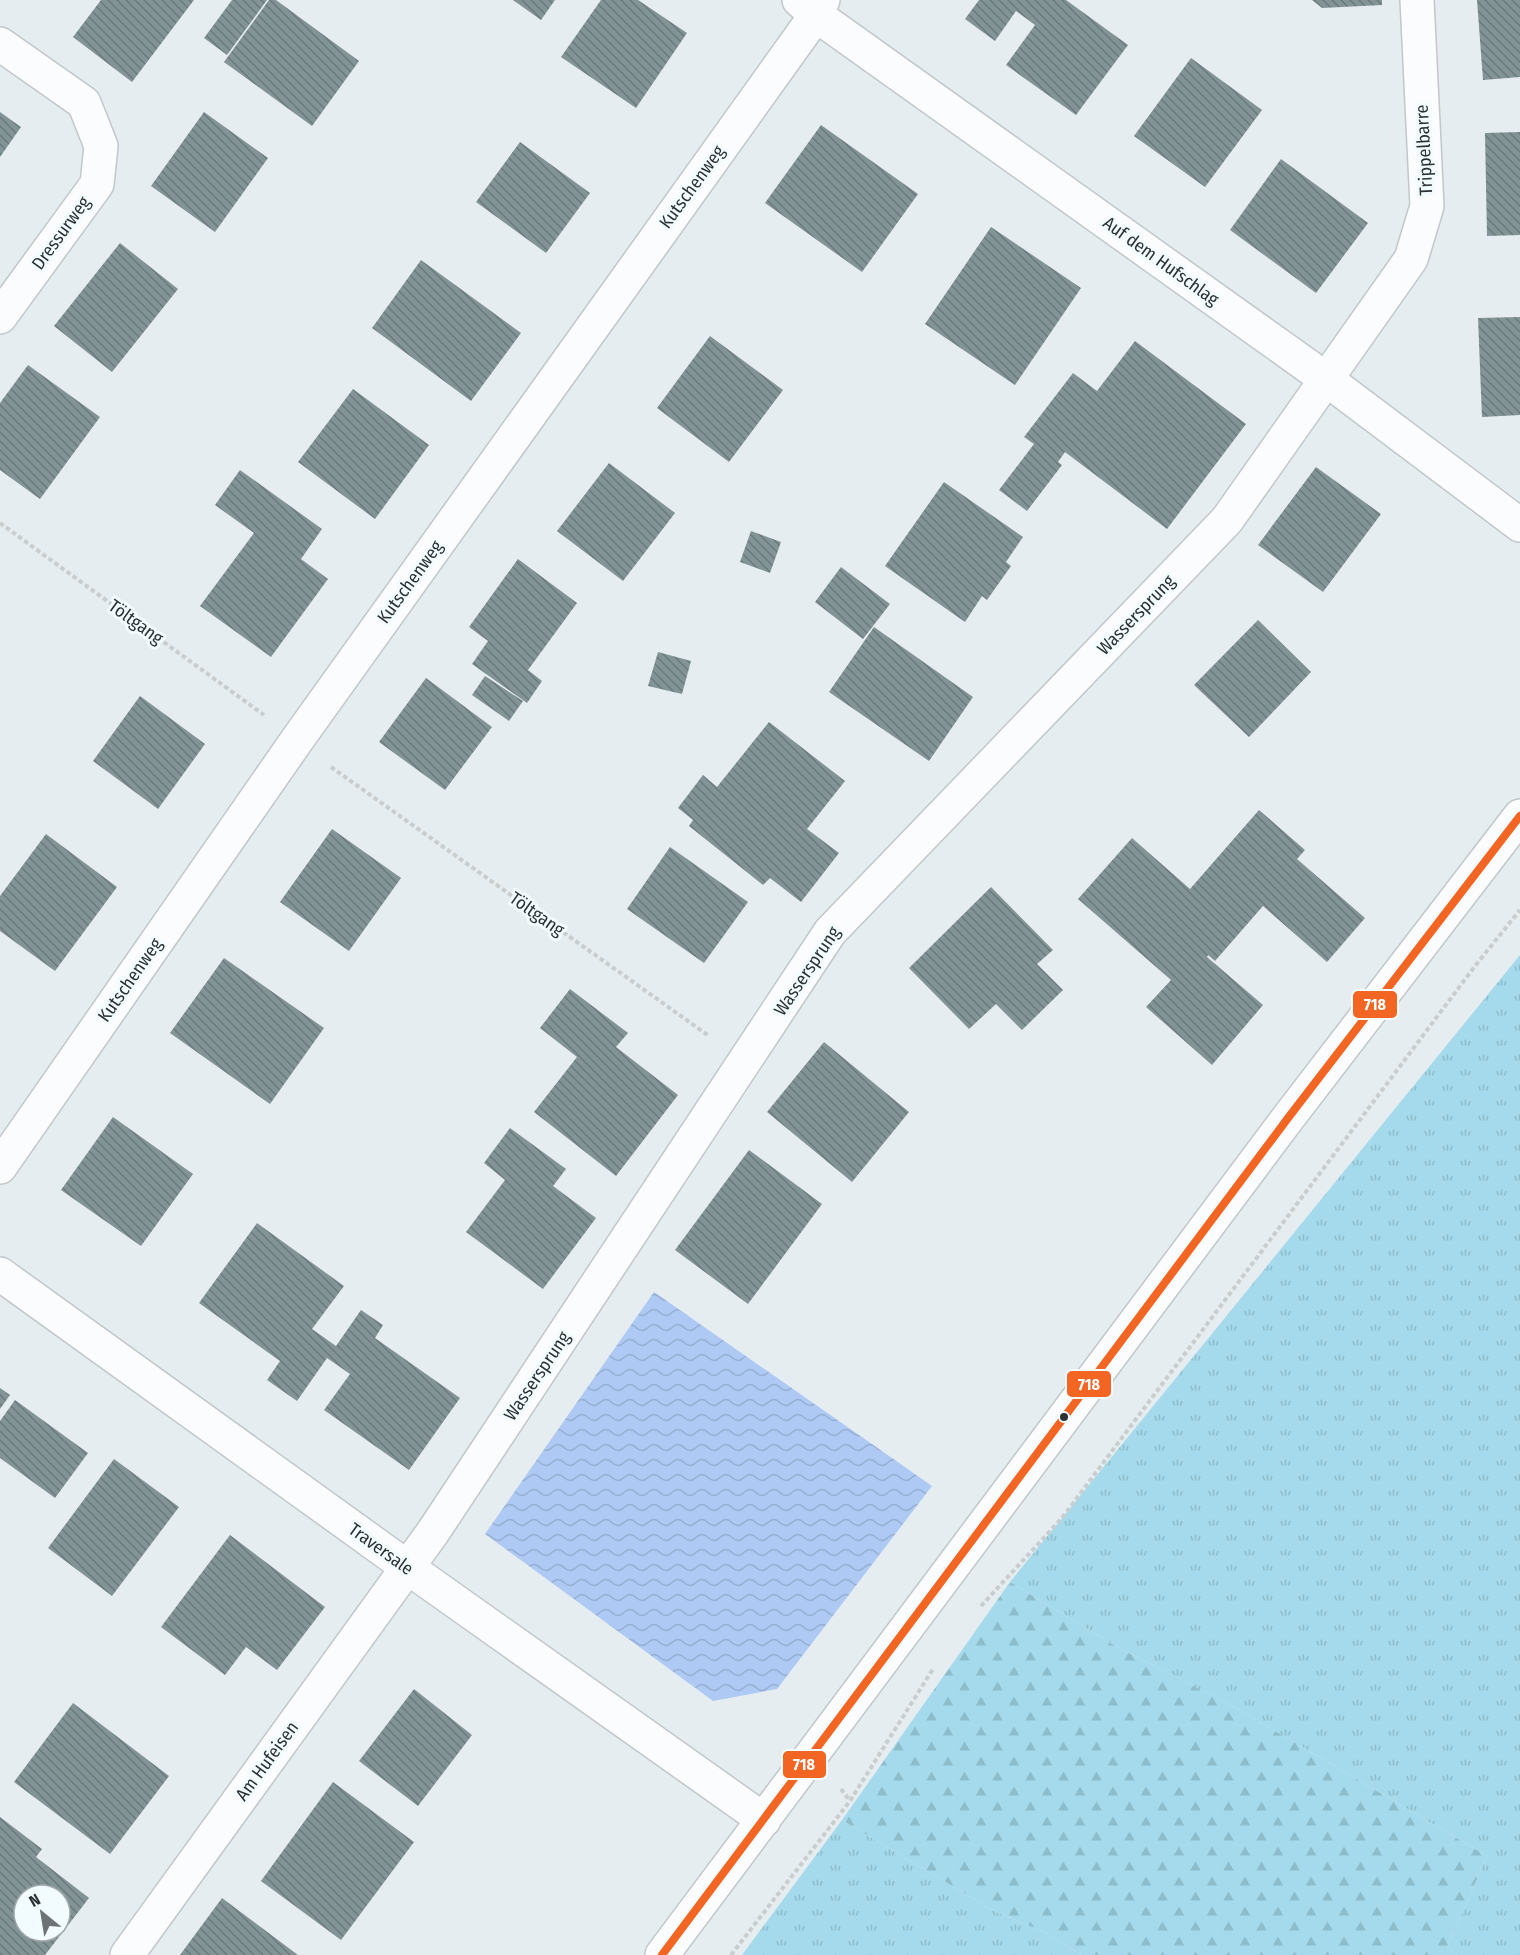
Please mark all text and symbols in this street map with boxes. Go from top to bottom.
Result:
street label: Trippelbarre [1411,104,1437,196]
street label: Kutschenweg [655,141,730,233]
street label: Dressurweg [27,192,95,274]
street label: Auf dem Hufschlag [1099,212,1224,311]
street label: Kutschenweg [373,536,448,628]
street label: Wassersprung [1092,570,1180,660]
street label: Töltgang [104,595,168,649]
street label: Töltgang [505,887,569,941]
street label: Wassersprung [769,922,845,1020]
street label: Kutschenweg [93,933,167,1026]
line badge: 718 [1352,990,1398,1019]
text: 718 [1364,995,1387,1014]
street label: Wassersprung [499,1327,575,1425]
line badge: 718 [1066,1370,1112,1398]
text: 718 [1078,1375,1101,1394]
unlabelled marker [1058,1411,1070,1423]
street label: Traversale [344,1518,418,1580]
street label: Am Hufeisen [231,1717,303,1805]
line badge: 718 [782,1750,827,1779]
text: 718 [793,1755,816,1774]
north arrow [12,1883,72,1943]
text: N [26,1890,44,1911]

